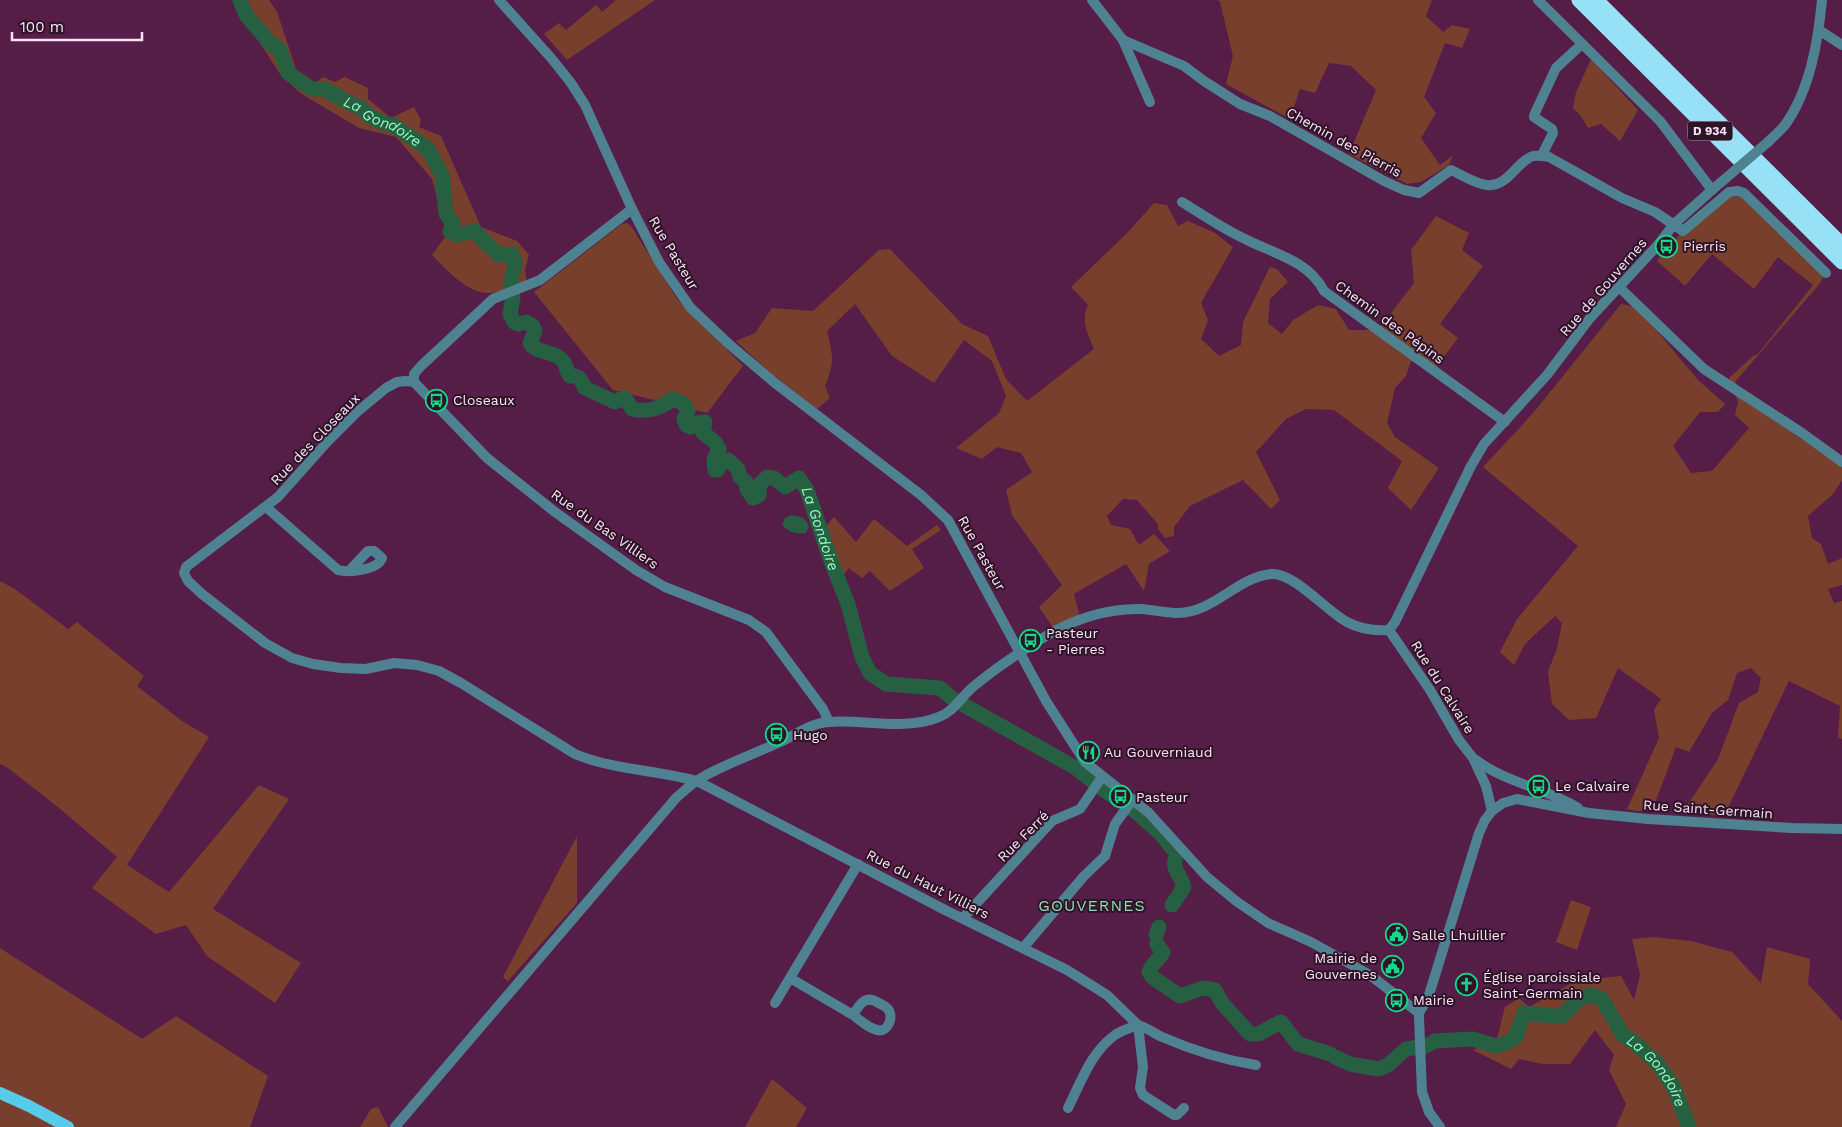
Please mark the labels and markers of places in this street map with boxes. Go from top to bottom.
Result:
bus stop icon: Pierris [1655,234,1679,258]
place label: Pierris [1683,238,1726,254]
bus stop icon: Closeaux [425,388,449,412]
place label: Closeaux [453,392,515,408]
place label: Pasteur - Pierres [1046,625,1105,657]
bus stop icon: Pasteur - Pierres [1018,629,1042,653]
bus stop icon: Hugo [765,723,789,747]
place label: Hugo [793,727,828,743]
restaurant icon: Au Gouverniaud [1076,740,1100,764]
place label: Au Gouverniaud [1104,744,1213,760]
bus stop icon: Le Calvaire [1527,774,1551,798]
place label: Le Calvaire [1555,778,1630,794]
bus stop icon: Pasteur [1108,785,1132,809]
place label: Pasteur [1136,789,1188,805]
public building icon: Salle Lhuillier [1384,923,1408,947]
place label: Salle Lhuillier [1412,927,1506,943]
place label: Mairie de Gouvernes [1305,950,1377,982]
public building icon: Mairie de Gouvernes [1381,954,1405,978]
place label: Église paroissiale Saint-Germain [1483,969,1601,1001]
church icon: Église paroissiale Saint-Germain [1455,973,1479,997]
bus stop icon: Mairie [1385,988,1409,1012]
place label: Mairie [1413,992,1454,1008]

